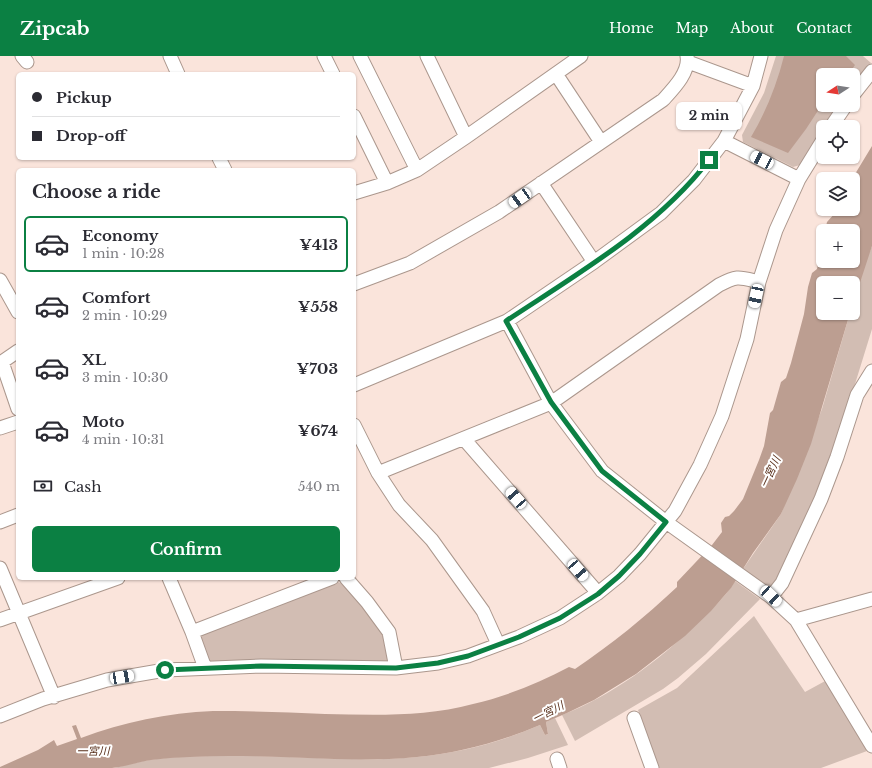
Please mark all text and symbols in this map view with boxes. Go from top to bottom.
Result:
text: Zipcab [20,17,90,40]
text: Home [609,19,654,37]
text: Map [676,19,708,37]
text: About [730,19,774,37]
text: Contact [796,19,852,37]
north arrow [816,68,860,112]
map controls [816,68,860,320]
text: Pickup [56,88,112,107]
callout: 2 min [676,102,742,130]
text: 2 min [689,107,729,124]
button: locate [816,120,860,164]
text: Drop-off [56,126,126,145]
car [749,149,775,171]
route end [700,151,718,169]
button: layers [816,172,860,216]
text: Choose a ride [32,181,161,203]
car [507,186,533,210]
button: + [816,224,860,268]
icon: car [34,226,70,262]
text: Economy [82,226,159,245]
text: ¥413 [299,235,338,254]
text: 1 min · 10:28 [82,245,165,262]
button: − [816,276,860,320]
car [748,283,764,309]
icon: car [34,288,70,324]
text: Comfort [82,288,150,307]
text: ¥558 [298,297,338,316]
text: 2 min · 10:29 [82,307,167,324]
icon: car [34,350,70,386]
text: XL [82,350,106,369]
text: ¥703 [297,359,338,378]
text: 3 min · 10:30 [82,369,168,386]
icon: car [34,412,70,448]
text: Moto [82,412,124,431]
text: ¥674 [298,421,338,440]
text: 4 min · 10:31 [82,431,164,448]
water label: 一宮川 [757,453,784,490]
icon: cash [32,475,54,497]
text: Cash [64,477,101,496]
text: 540 m [298,478,340,495]
car [504,485,528,511]
button: Confirm [32,526,340,572]
car [566,557,590,583]
car [758,583,784,609]
route start [156,661,174,679]
car [109,669,135,685]
water label: 一宮川 [530,698,567,726]
water label: 一宮川 [77,744,110,758]

